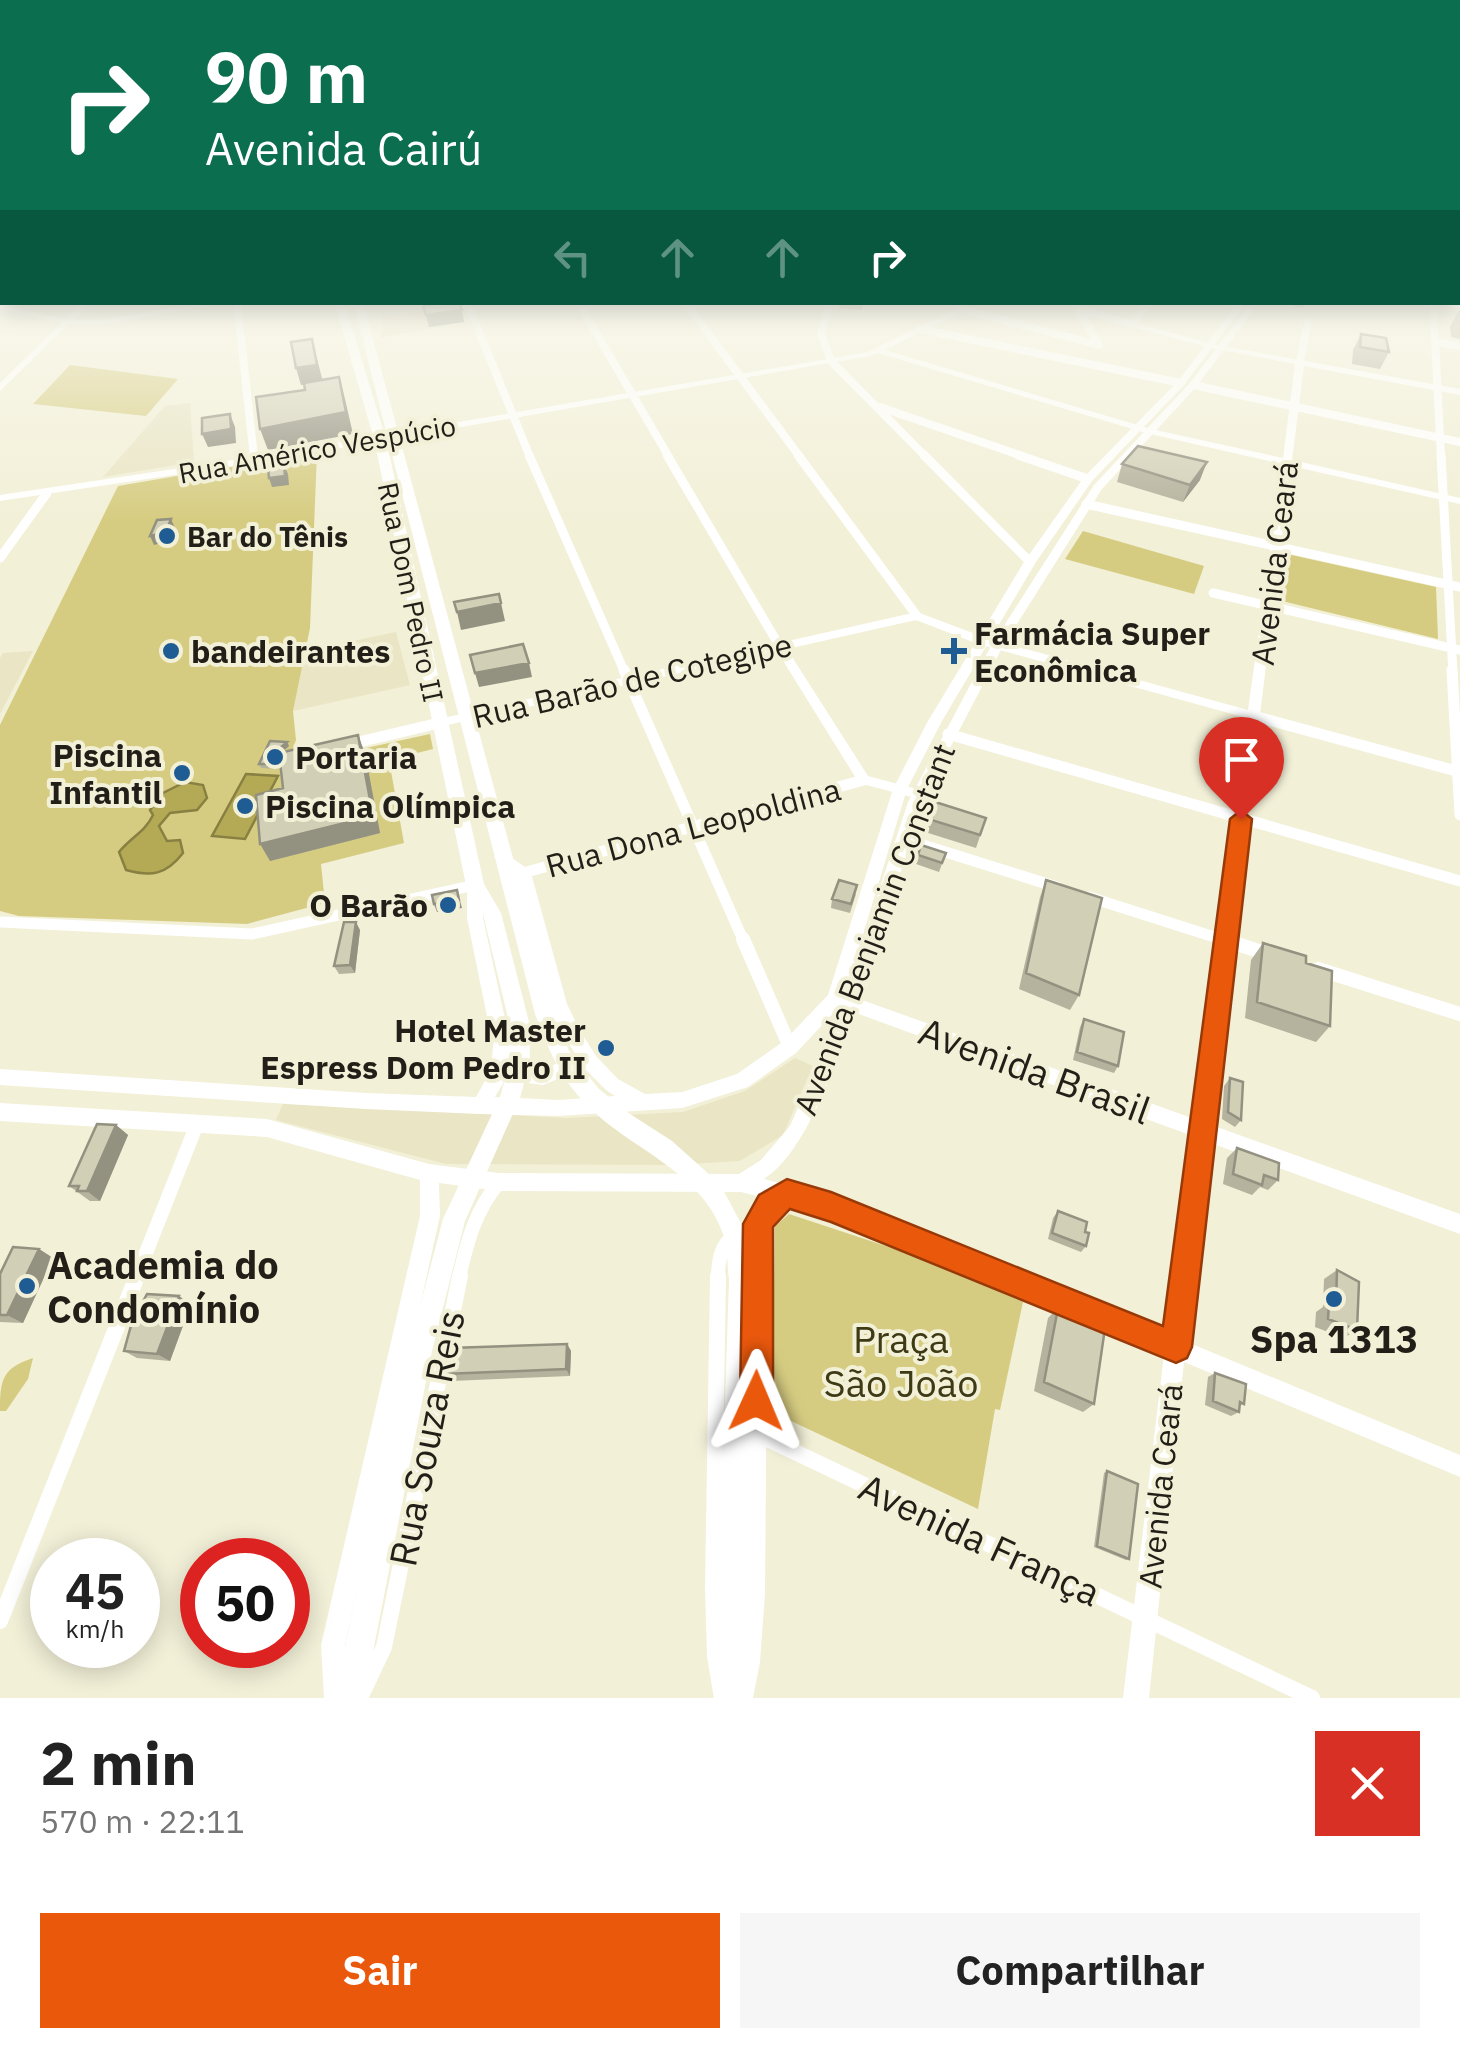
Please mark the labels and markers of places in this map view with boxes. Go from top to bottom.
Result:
place label: Bar do Tênis [187,518,348,555]
marker: Bar do Tênis [156,525,178,547]
place label: Farmácia Super Econômica [974,612,1210,691]
place label: bandeirantes [191,630,390,672]
marker: bandeirantes [160,640,182,662]
marker: Farmácia Super Econômica [943,640,965,662]
pin [1199,717,1284,820]
place label: Piscina Infantil [49,734,162,813]
place label: Portaria [295,736,417,778]
marker: Portaria [264,746,286,768]
marker: Piscina Infantil [171,762,193,784]
place label: Piscina Olímpica [265,785,515,827]
marker: Piscina Olímpica [234,795,256,817]
place label: O Barão [309,884,428,926]
marker: O Barão [437,894,459,916]
place label: Hotel Master Espress Dom Pedro II [260,1009,586,1088]
marker: Hotel Master Espress Dom Pedro II [595,1037,617,1059]
place label: Academia do Condomínio [47,1240,279,1333]
marker: Academia do Condomínio [16,1275,38,1297]
marker: Spa 1313 [1323,1288,1345,1310]
place label: Spa 1313 [1250,1314,1418,1363]

